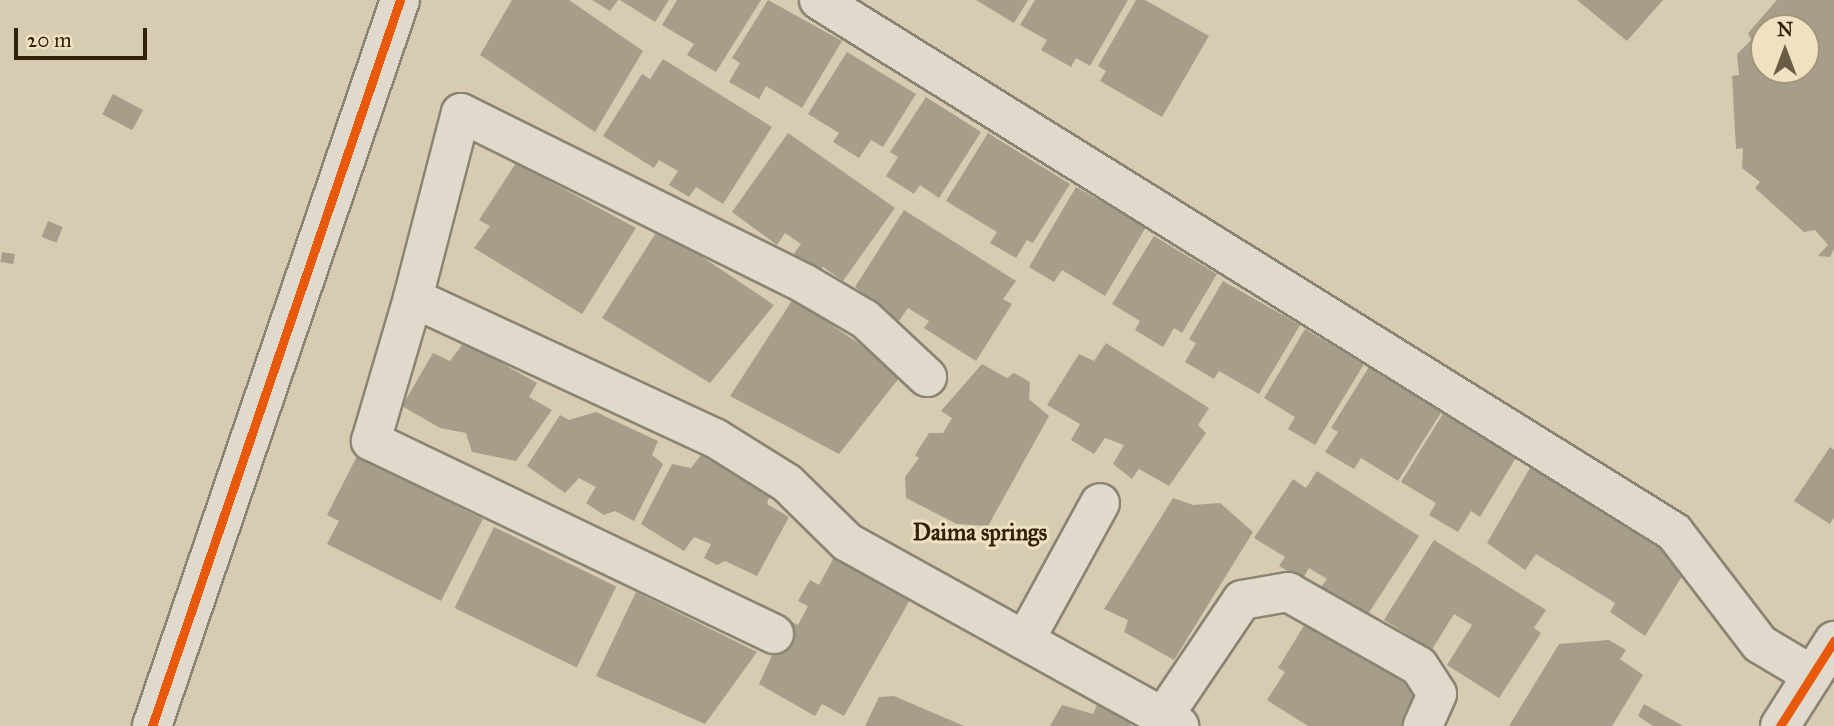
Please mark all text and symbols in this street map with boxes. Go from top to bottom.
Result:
scale bar [18,14,150,58]
north arrow [1750,14,1820,84]
text: N [1777,18,1793,41]
text: 20 m [27,27,72,53]
district label: Daima springs [913,518,1047,546]

